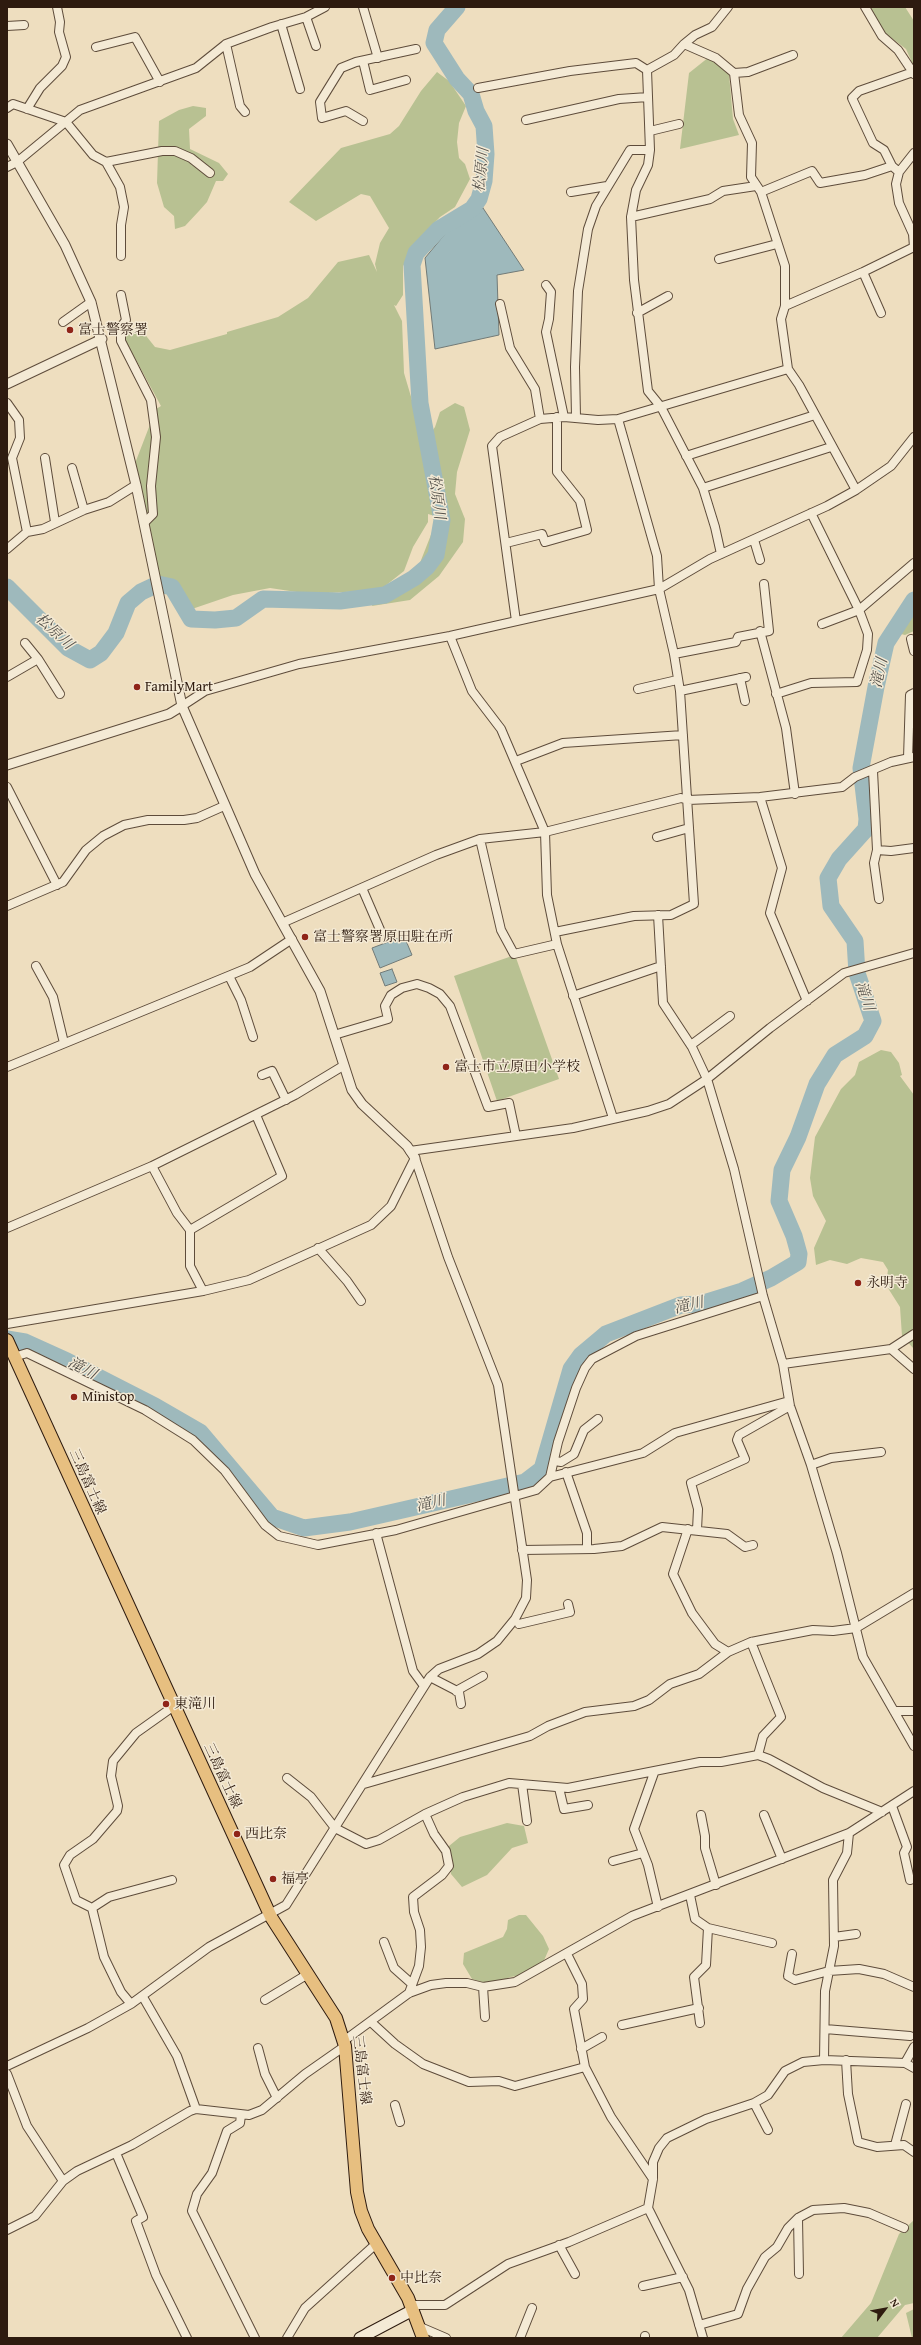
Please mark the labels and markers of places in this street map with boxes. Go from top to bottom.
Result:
place label: 富士警察署 [78,322,148,338]
marker: 富士警察署 [65,325,75,335]
place label: FamilyMart [145,679,213,695]
marker: FamilyMart [132,682,142,692]
place label: 富士警察署原田駐在所 [313,929,453,945]
marker: 富士警察署原田駐在所 [300,932,310,942]
place label: 富士市立原田小学校 [454,1059,580,1075]
marker: 富士市立原田小学校 [441,1062,451,1072]
place label: 永明寺 [866,1275,908,1291]
marker: 永明寺 [853,1278,863,1288]
place label: Ministop [82,1389,134,1405]
marker: Ministop [69,1392,79,1402]
place label: 東滝川 [174,1696,216,1712]
marker: 東滝川 [161,1699,171,1709]
place label: 西比奈 [245,1826,287,1842]
marker: 西比奈 [232,1829,242,1839]
place label: 福亭 [281,1871,309,1887]
marker: 福亭 [268,1874,278,1884]
place label: 中比奈 [400,2270,442,2286]
marker: 中比奈 [387,2273,397,2283]

